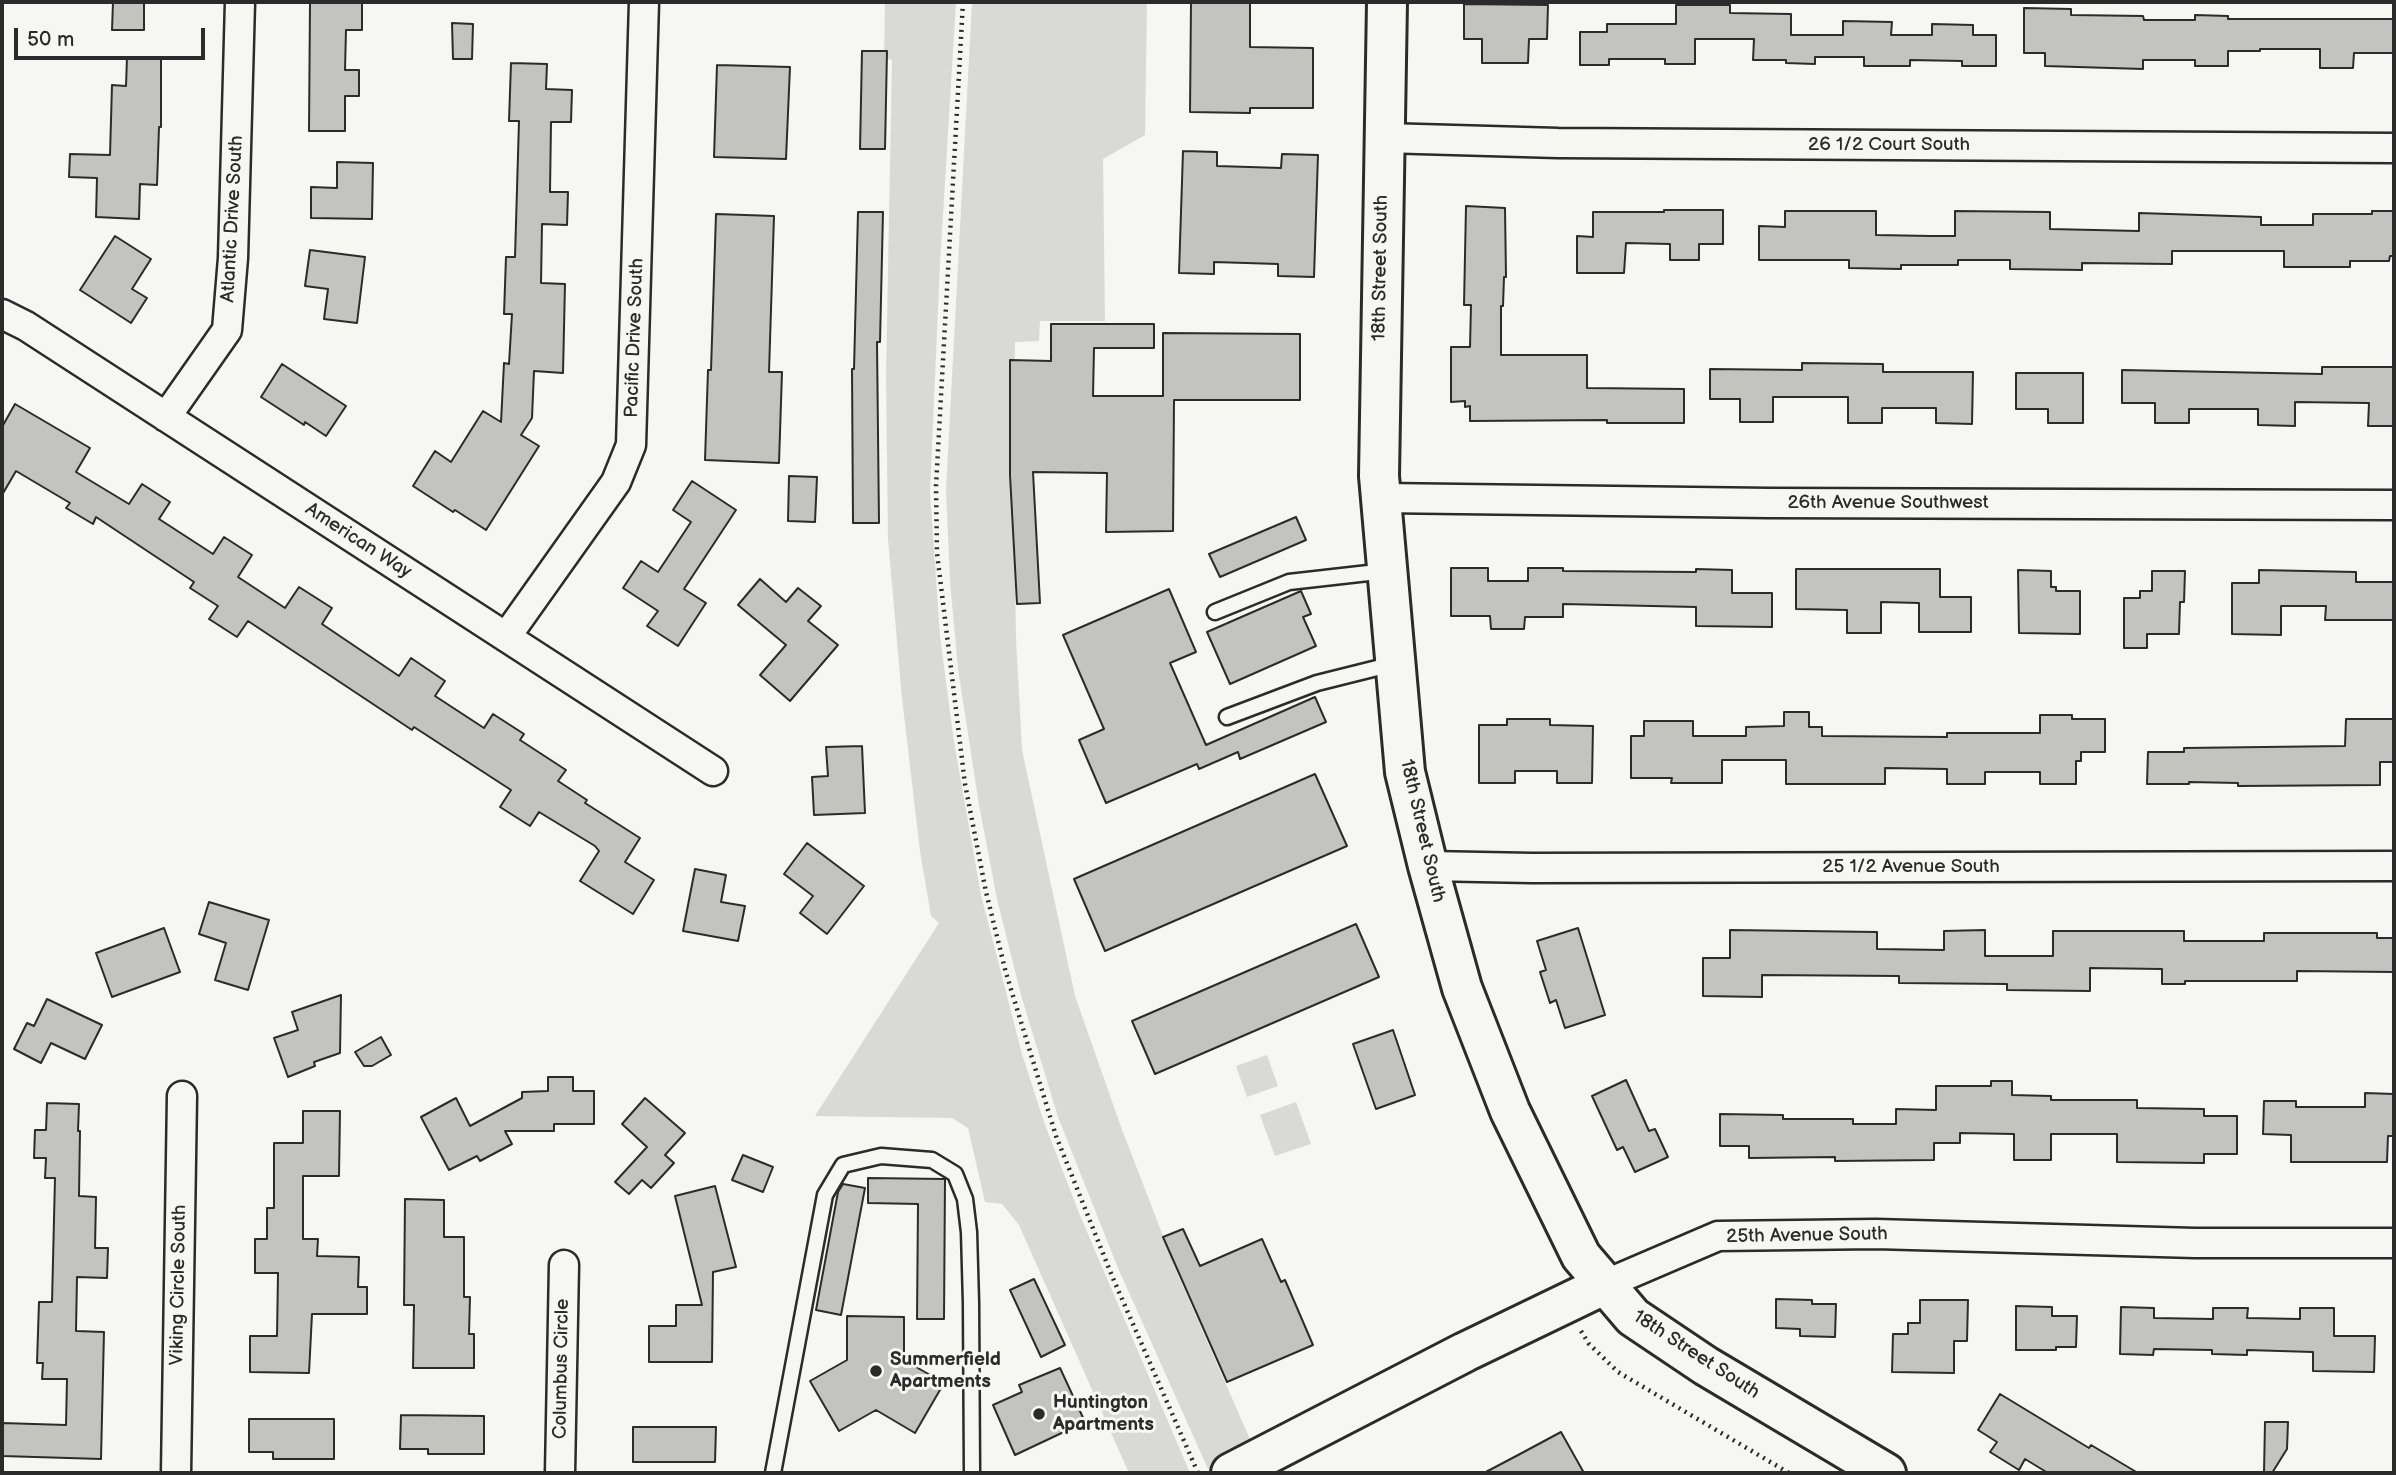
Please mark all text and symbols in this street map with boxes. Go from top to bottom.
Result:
scale bar [18,14,208,58]
text: 50 m [27,27,74,52]
street label: 26 1/2 Court South [1808,134,1970,156]
street label: Atlantic Drive South [217,135,249,303]
street label: 18th Street South [1368,195,1394,341]
street label: Pacific Drive South [621,258,649,418]
street label: 26th Avenue Southwest [1787,492,1989,514]
street label: American Way [301,498,415,584]
street label: 18th Street South [1394,757,1450,905]
street label: 25 1/2 Avenue South [1822,856,2000,878]
street label: Viking Circle South [166,1204,192,1366]
street label: 25th Avenue South [1726,1223,1888,1249]
street label: Columbus Circle [549,1299,575,1439]
street label: 18th Street South [1628,1306,1764,1404]
place label: Summerfield Apartments [890,1349,1001,1393]
marker: Summerfield Apartments [868,1363,884,1379]
place label: Huntington Apartments [1053,1392,1154,1436]
marker: Huntington Apartments [1031,1406,1047,1422]

